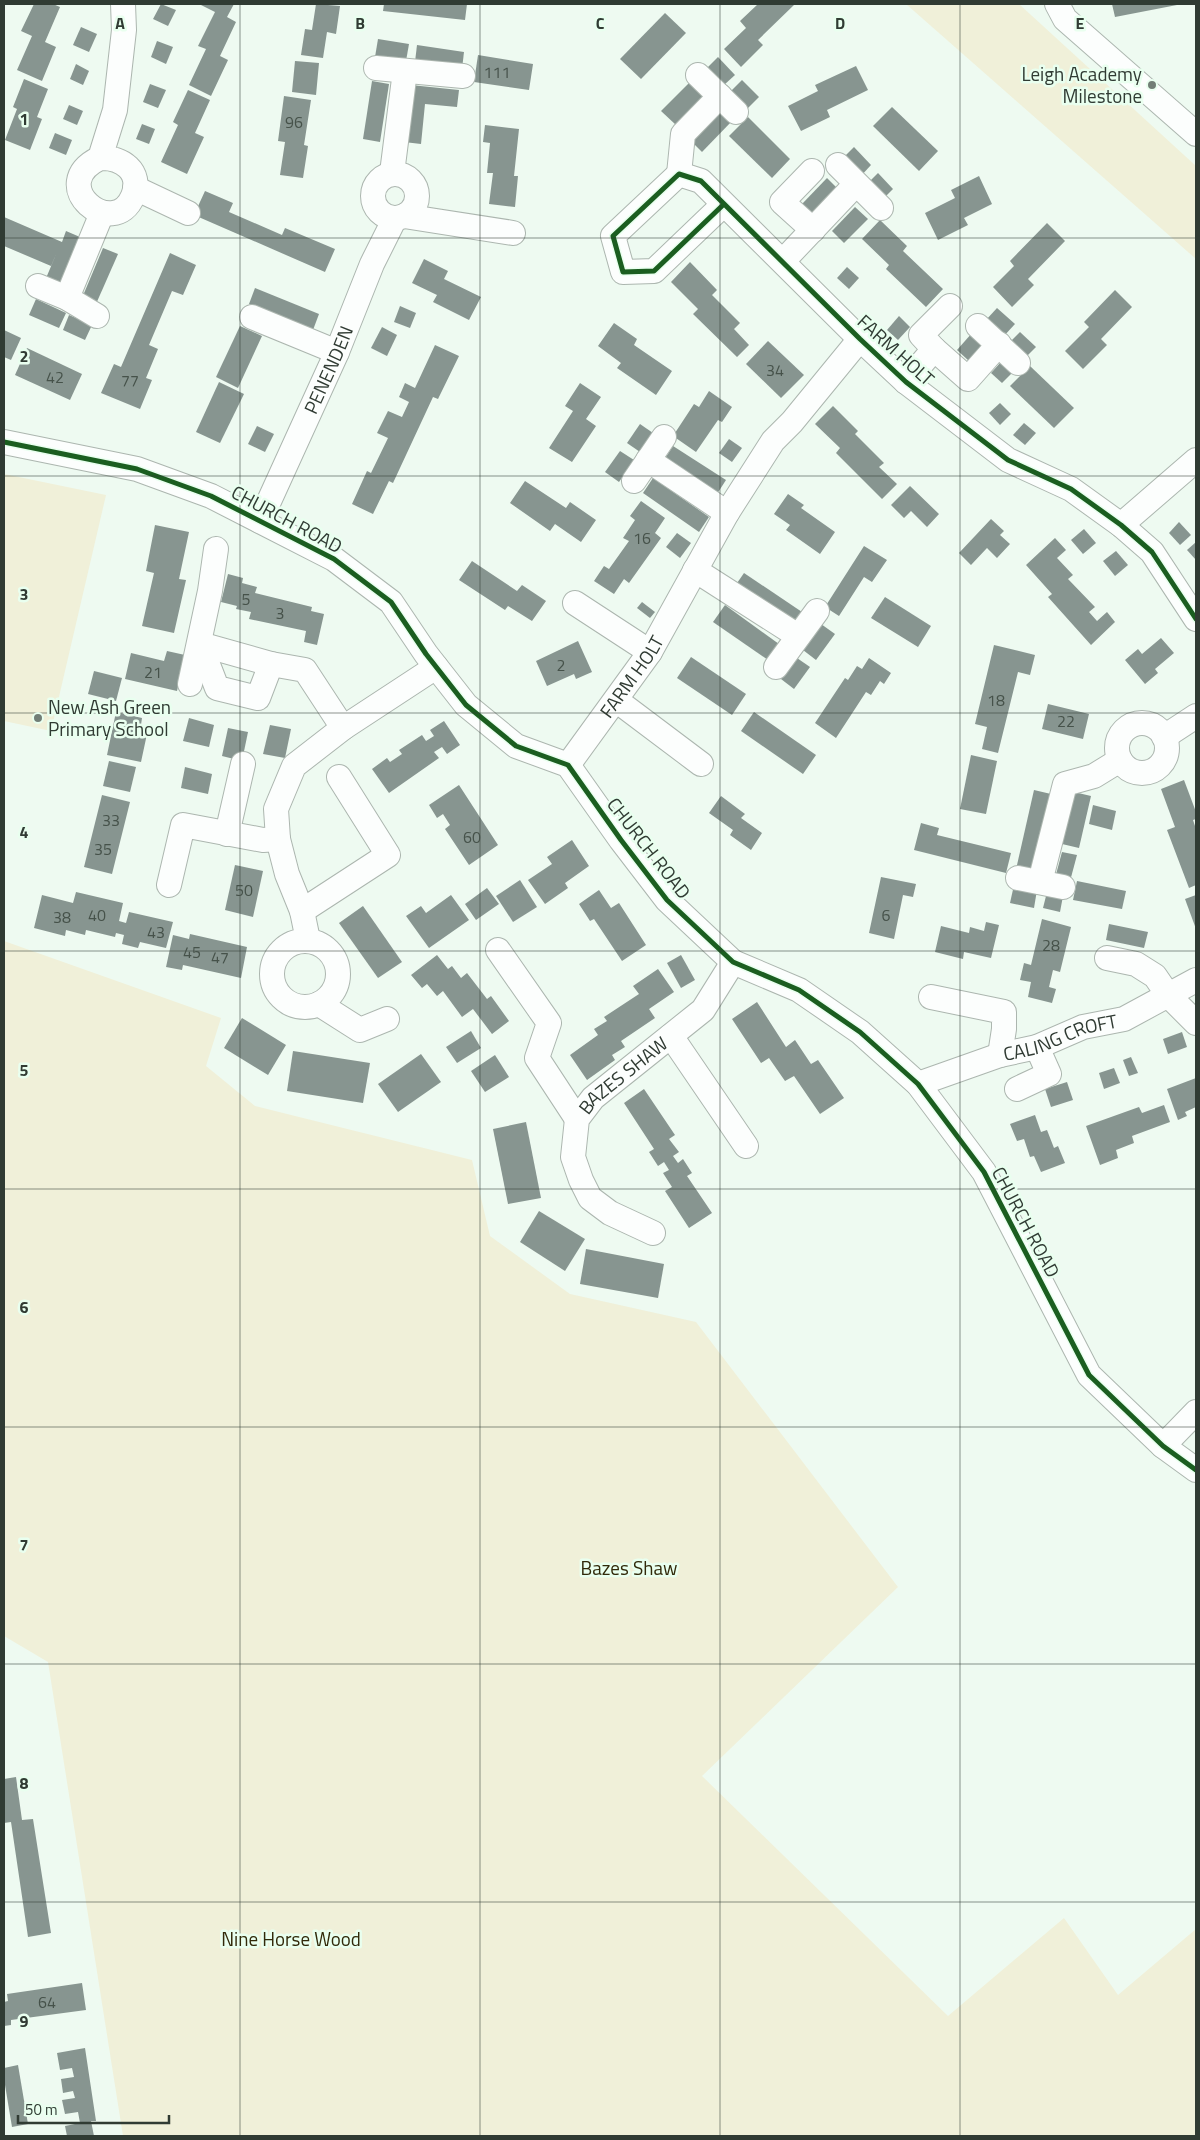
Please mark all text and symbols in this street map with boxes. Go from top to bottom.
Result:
text: A [115,11,125,35]
text: B [355,11,365,35]
text: C [596,11,605,35]
text: D [835,11,845,35]
text: E [1076,11,1085,35]
place label: Leigh Academy Milestone [1021,59,1142,110]
house number: 111 [484,60,510,84]
marker: Leigh Academy Milestone [1146,79,1158,91]
text: 1 [20,107,28,131]
house number: 96 [285,110,303,134]
street label: FARM HOLT [851,307,941,392]
street label: PENENDEN [296,321,360,418]
text: 2 [20,344,28,368]
house number: 34 [766,358,784,382]
house number: 42 [46,365,64,389]
house number: 77 [121,368,139,392]
street label: CHURCH ROAD [227,477,348,560]
house number: 16 [633,526,651,550]
text: 3 [20,582,28,606]
house number: 5 [242,587,251,611]
house number: 3 [276,601,284,625]
street label: FARM HOLT [592,630,670,724]
house number: 2 [557,653,565,677]
house number: 21 [144,660,162,684]
house number: 18 [987,688,1005,712]
place label: New Ash Green Primary School [48,692,171,743]
house number: 22 [1057,709,1075,733]
marker: New Ash Green Primary School [32,712,44,724]
street label: CHURCH ROAD [600,791,698,905]
house number: 33 [102,808,120,832]
text: 4 [20,820,29,844]
house number: 60 [463,825,481,849]
house number: 35 [94,837,112,861]
house number: 50 [235,878,253,902]
house number: 40 [88,903,106,927]
house number: 6 [882,903,891,927]
house number: 38 [53,905,71,929]
house number: 43 [147,920,165,944]
house number: 28 [1042,933,1060,957]
house number: 45 [183,940,201,964]
house number: 47 [211,945,229,969]
street label: CALING CROFT [1000,1006,1119,1068]
street label: BAZES SHAW [571,1029,674,1120]
text: 5 [20,1058,29,1082]
street label: CHURCH ROAD [985,1161,1068,1282]
text: 6 [20,1295,29,1319]
text: 7 [20,1533,28,1557]
park label: Bazes Shaw [581,1553,677,1582]
text: 8 [20,1771,29,1795]
park label: Nine Horse Wood [221,1924,361,1953]
house number: 64 [38,1990,56,2014]
text: 9 [20,2009,29,2033]
scale bar [18,2092,169,2124]
text: 50 m [25,2098,58,2121]

